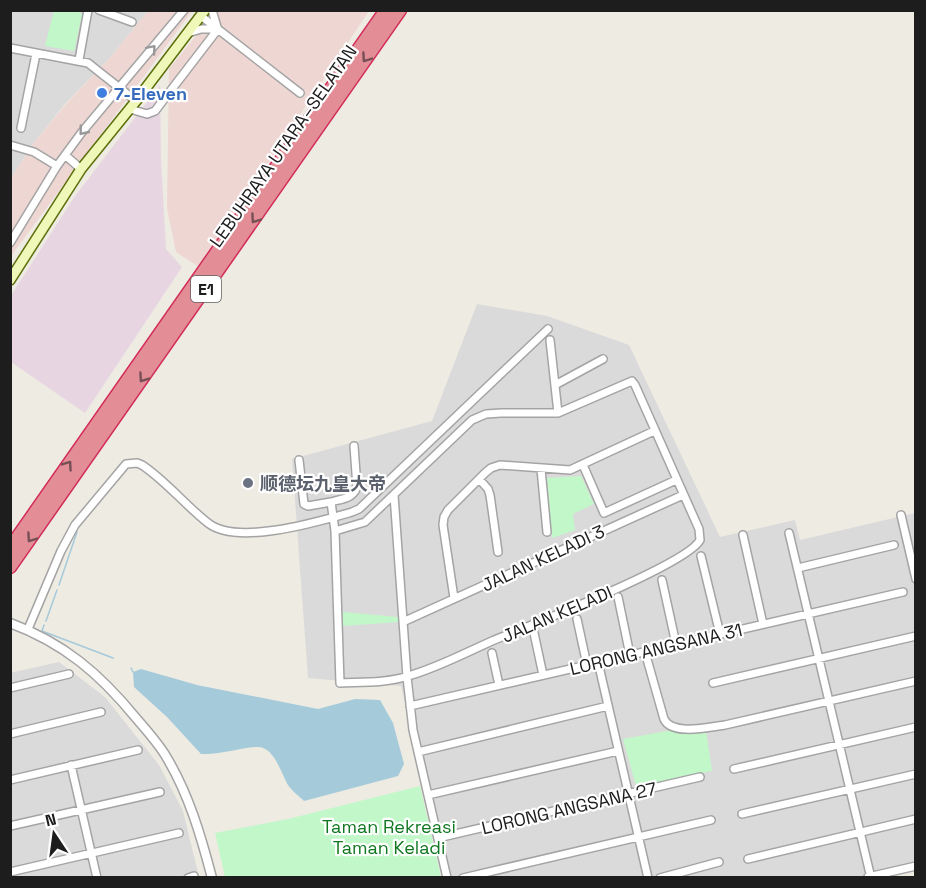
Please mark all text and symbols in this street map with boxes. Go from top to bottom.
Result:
street label: LEBUHRAYA UTARA–SELATAN [204,40,362,252]
one-way arrow [145,45,156,56]
one-way arrow [362,52,373,63]
place label: 7-Eleven [114,82,187,105]
marker: 7-Eleven [95,86,109,100]
one-way arrow [79,125,90,136]
one-way arrow [251,212,262,223]
road number: E1 [191,276,221,302]
one-way arrow [139,372,150,383]
one-way arrow [61,461,72,472]
place label: 顺德坛九皇大帝 [260,472,386,495]
marker: 顺德坛九皇大帝 [241,476,255,490]
street label: JALAN KELADI 3 [478,519,608,597]
one-way arrow [27,531,38,542]
street label: JALAN KELADI [498,580,616,648]
street label: LORONG ANGSANA 31 [567,618,745,680]
street label: LORONG ANGSANA 27 [479,777,659,839]
north arrow [24,804,84,864]
text: N [43,808,58,831]
park label: Taman Rekreasi Taman Keladi [322,815,456,859]

